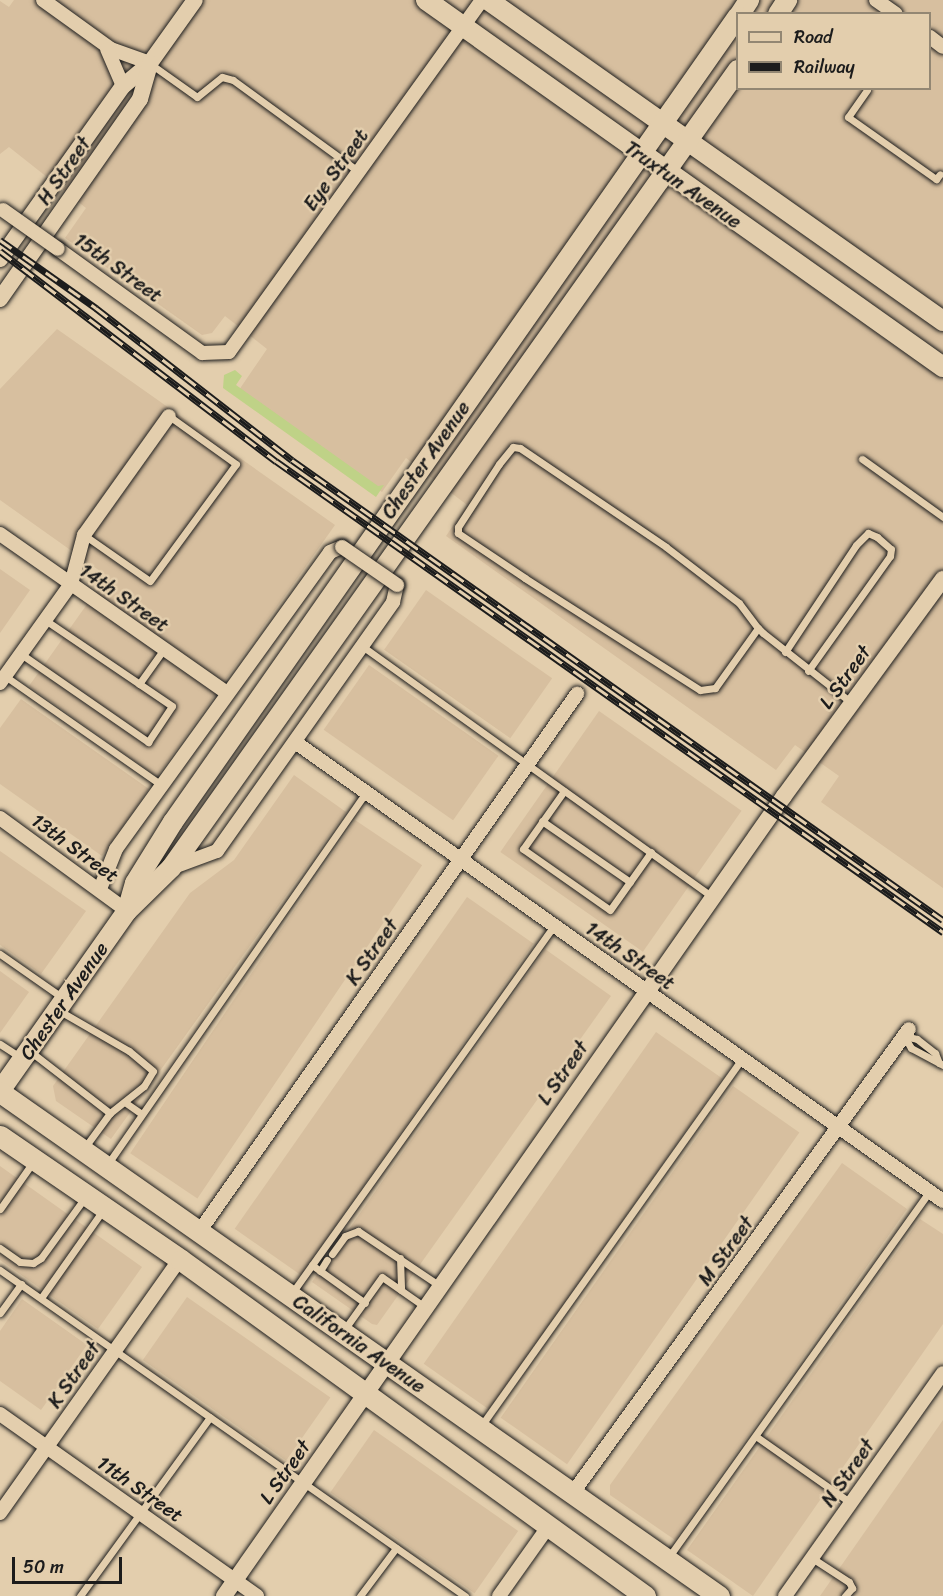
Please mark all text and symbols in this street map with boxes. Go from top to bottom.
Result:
legend [736,12,931,90]
text: Road [794,21,833,53]
text: Railway [794,51,855,83]
street label: Eye Street [298,124,374,216]
street label: H Street [32,132,96,210]
street label: Truxtun Avenue [620,136,746,234]
street label: 15th Street [69,228,167,308]
street label: Chester Avenue [377,397,475,523]
street label: 14th Street [75,558,173,638]
street label: L Street [814,641,876,713]
street label: 13th Street [27,808,123,888]
street label: K Street [341,914,403,990]
street label: 14th Street [581,916,679,996]
street label: Chester Avenue [15,938,113,1064]
street label: L Street [532,1036,594,1110]
street label: M Street [693,1212,759,1290]
street label: California Avenue [288,1289,430,1399]
street label: K Street [43,1337,105,1413]
street label: L Street [254,1435,316,1509]
street label: N Street [816,1435,880,1511]
street label: 11th Street [92,1451,188,1527]
scale bar [15,1545,124,1583]
text: 50 m [23,1551,64,1583]

